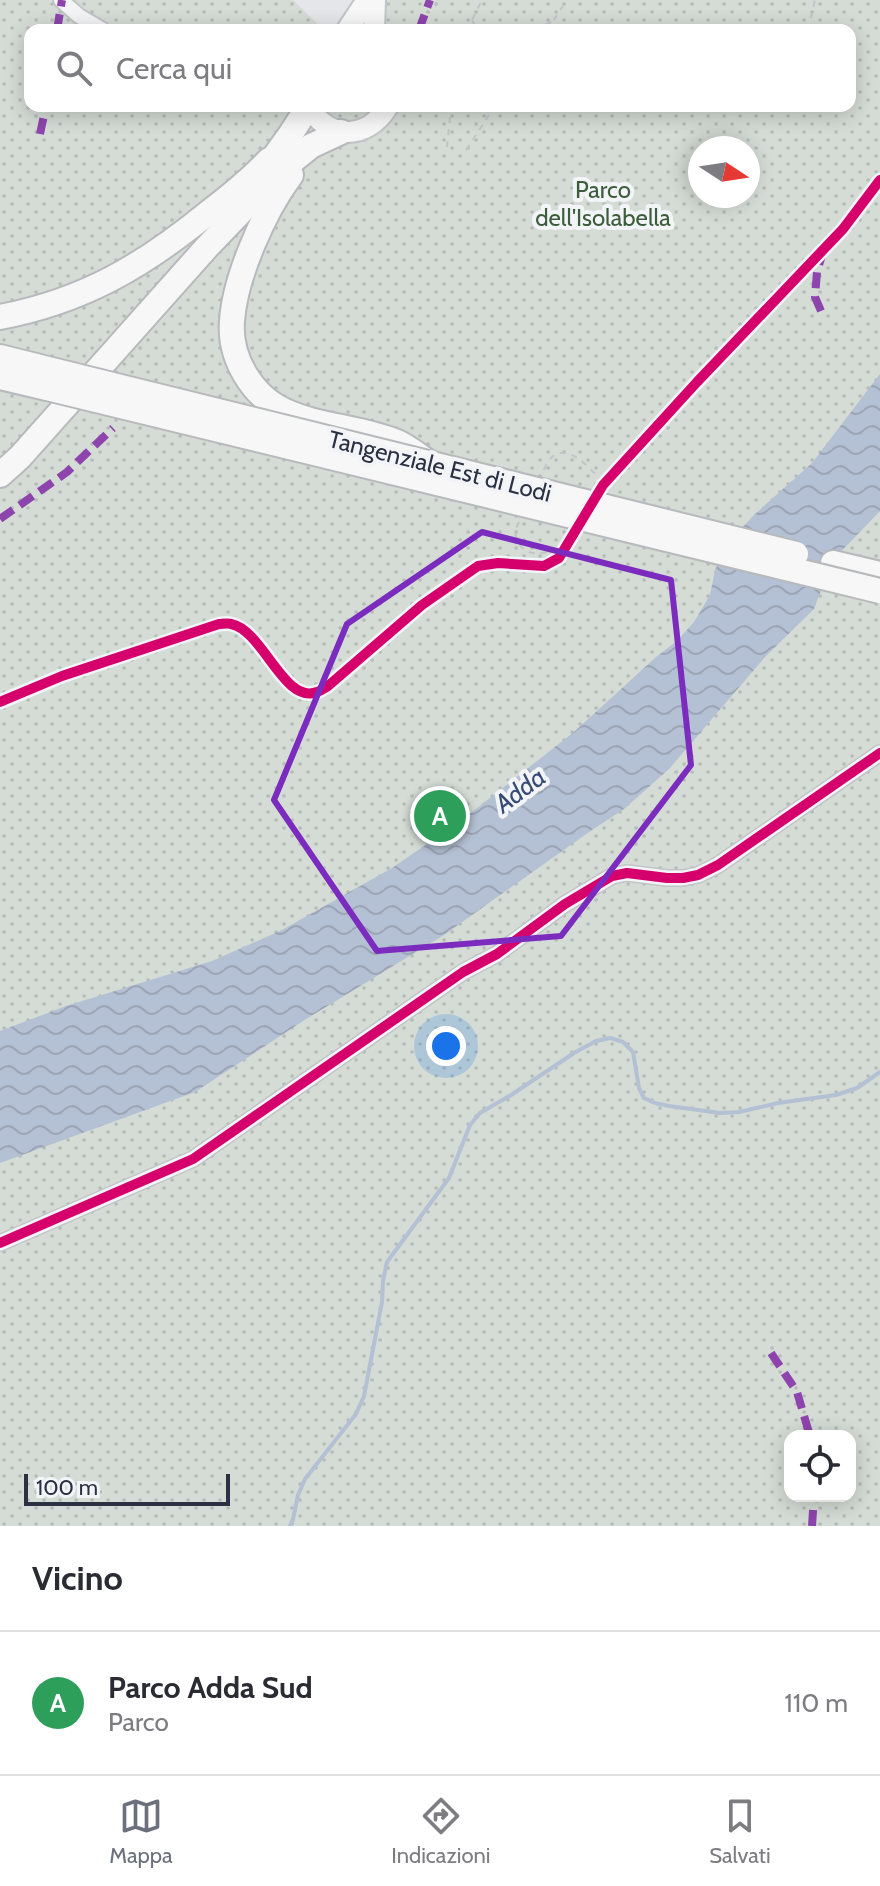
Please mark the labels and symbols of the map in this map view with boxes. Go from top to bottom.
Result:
north arrow [688,136,760,208]
park label: Parco dell'Isolabella [535,175,671,232]
street label: Tangenziale Est di Lodi [325,424,555,508]
water label: Adda [487,760,552,820]
pin: A [414,786,466,846]
your location [426,1026,466,1066]
scale bar [24,1470,230,1506]

